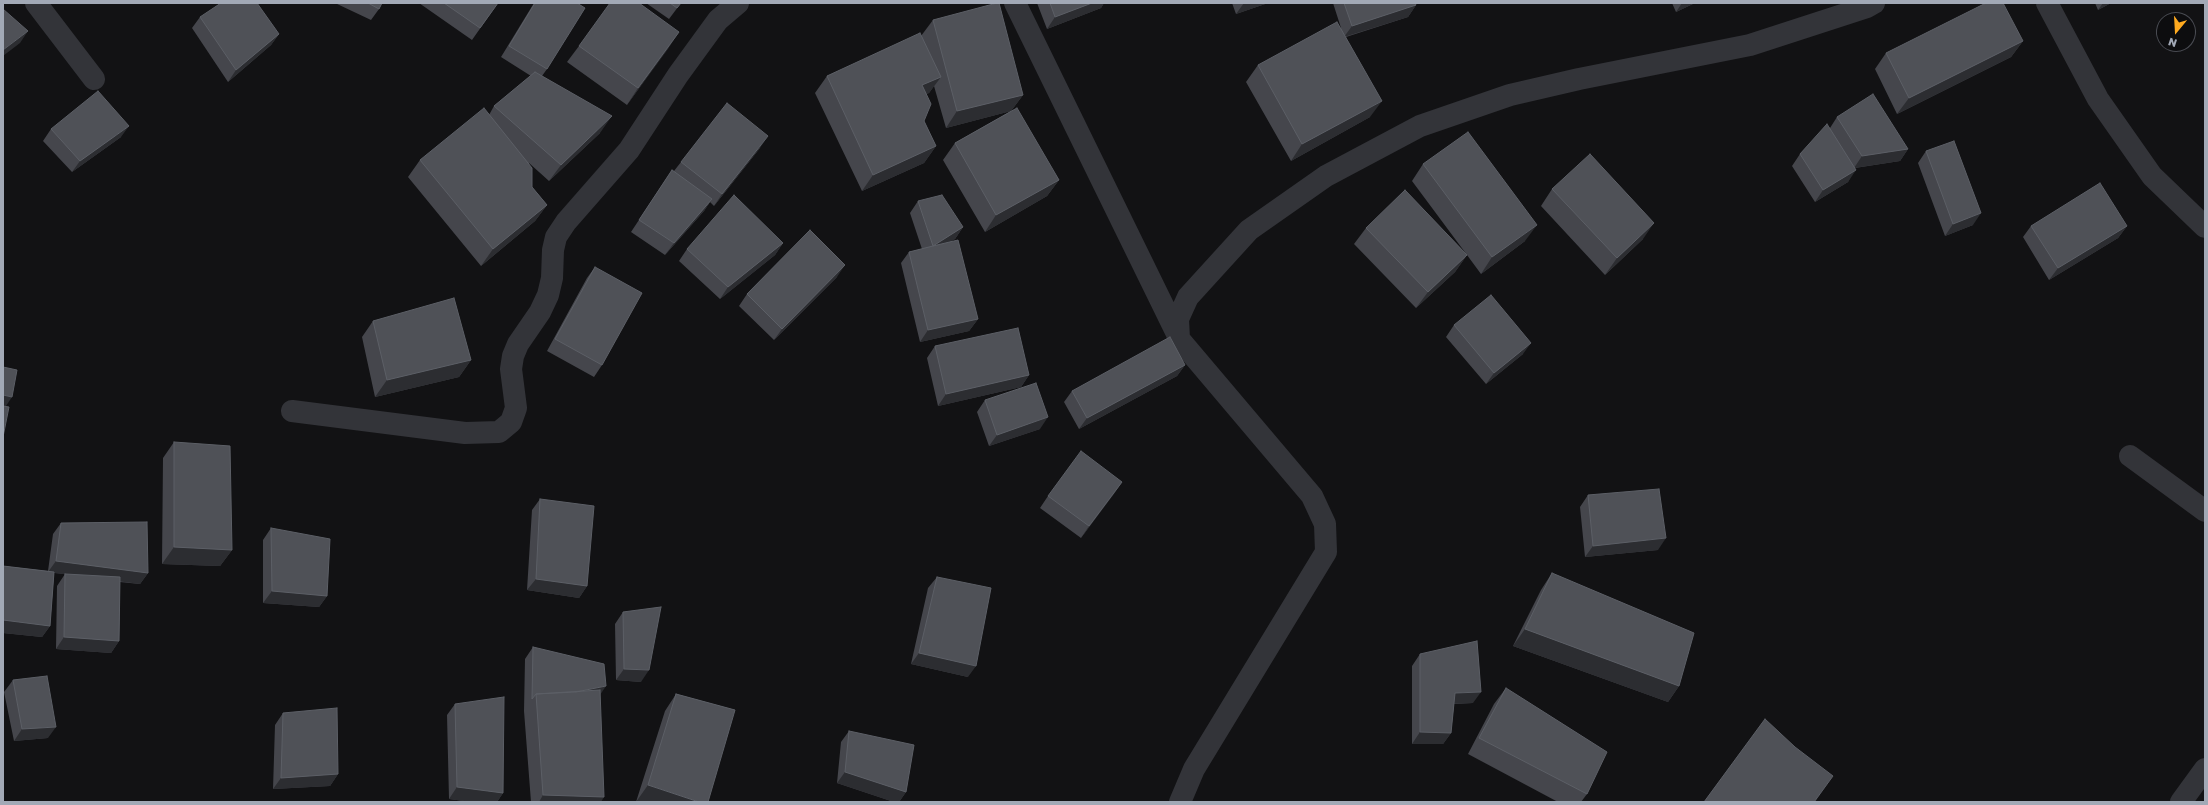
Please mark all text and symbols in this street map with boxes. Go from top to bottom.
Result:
north arrow [2156,12,2196,52]
text: N [2166,35,2178,50]

